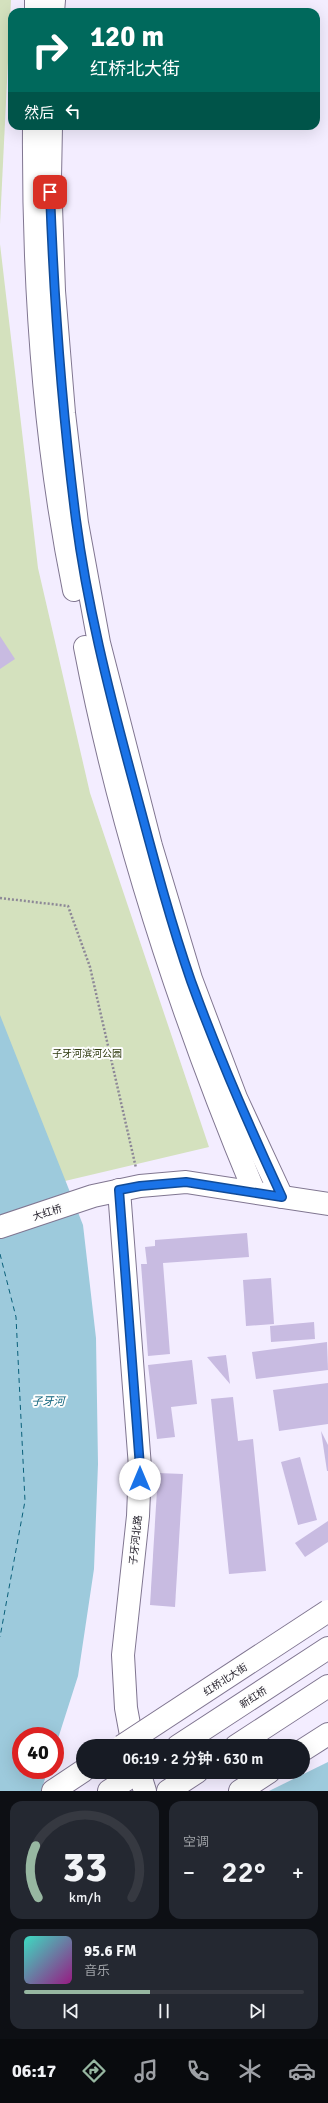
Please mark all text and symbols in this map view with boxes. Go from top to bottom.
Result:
text: 120 m [90,20,164,54]
icon: right [24,24,76,76]
text: 红桥北大街 [90,58,180,80]
icon: left [62,100,84,122]
text: 然后 [24,104,54,122]
pin [33,175,67,209]
icon: arrive [39,181,61,203]
park label: 子牙河滨河公园 [52,1048,122,1060]
street label: 大红桥 [31,1203,63,1223]
water label: 子牙河 [32,1395,66,1408]
position arrow [119,1458,161,1500]
street label: 子牙河北路 [127,1515,145,1566]
street label: 红桥北大街 [201,1661,250,1698]
street label: 新红桥 [238,1685,269,1711]
speed limit sign: 40 [12,1727,64,1779]
text: 06:19 · 2 分钟 · 630 m [123,1750,263,1768]
text: 空调 [183,1834,209,1850]
text: 33 [62,1842,107,1893]
text: 22° [222,1854,265,1891]
text: − [183,1859,195,1886]
text: + [292,1859,304,1886]
text: km/h [68,1889,101,1906]
text: 95.6 FM [84,1942,136,1960]
text: 音乐 [84,1963,110,1979]
icon: previous [60,2000,82,2022]
icon: pause [153,2000,175,2022]
icon: next [246,2000,268,2022]
icon: directions [80,2057,108,2085]
icon: music [132,2057,160,2085]
icon: phone [184,2057,212,2085]
icon: climate [236,2057,264,2085]
icon: car [288,2057,316,2085]
text: 06:17 [12,2060,56,2082]

